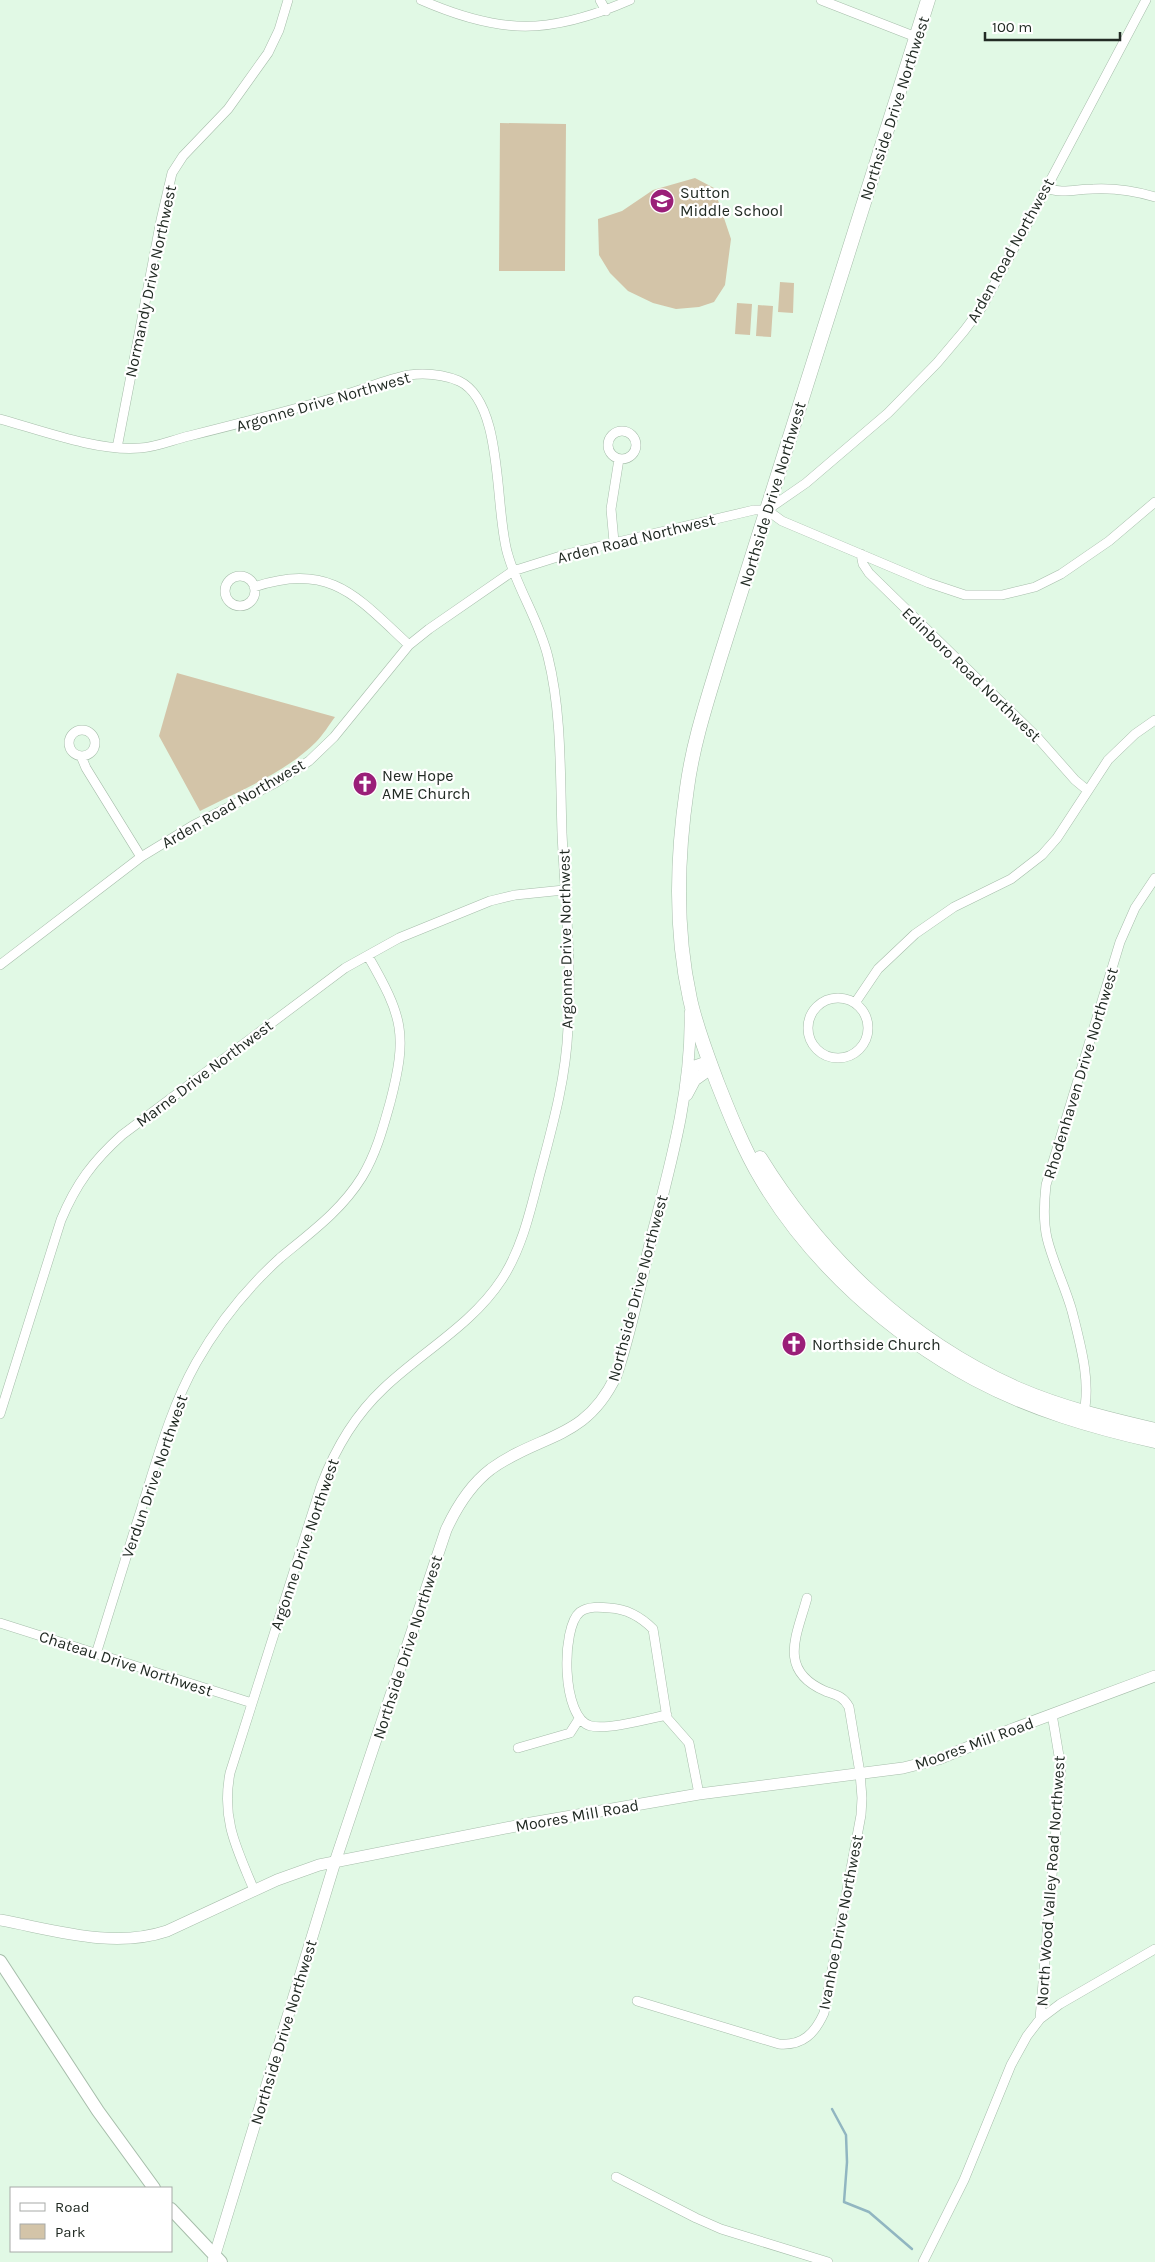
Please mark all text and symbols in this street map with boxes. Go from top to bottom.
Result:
scale bar [985,10,1120,42]
street label: Northside Drive Northwest [856,14,933,203]
text: 100 m [992,18,1032,36]
street label: Arden Road Northwest [963,175,1058,326]
street label: Normandy Drive Northwest [121,183,180,379]
place label: Sutton Middle School [680,183,783,220]
school or university icon: Sutton Middle School [649,188,675,214]
street label: Argonne Drive Northwest [234,367,412,435]
street label: Northside Drive Northwest [735,399,810,589]
street label: Arden Road Northwest [555,510,717,567]
street label: Edinboro Road Northwest [898,603,1045,746]
street label: Arden Road Northwest [158,755,308,852]
place label: New Hope AME Church [382,766,470,803]
church icon: New Hope AME Church [352,771,378,797]
street label: Argonne Drive Northwest [554,849,577,1029]
street label: Rhodenhaven Drive Northwest [1039,965,1122,1181]
street label: Marne Drive Northwest [132,1016,276,1131]
street label: Northside Drive Northwest [603,1193,672,1383]
church icon: Northside Church [781,1331,807,1357]
place label: Northside Church [812,1335,941,1354]
street label: Verdun Drive Northwest [118,1392,191,1560]
street label: Argonne Drive Northwest [266,1456,343,1633]
street label: Northside Drive Northwest [369,1553,446,1742]
street label: Chateau Drive Northwest [37,1626,215,1701]
street label: Moores Mill Road [912,1713,1036,1774]
street label: North Wood Valley Road Northwest [1032,1755,1069,2007]
street label: Moores Mill Road [514,1795,640,1836]
street label: Ivanhoe Drive Northwest [814,1833,867,2011]
street label: Northside Drive Northwest [246,1937,321,2127]
legend [10,2187,172,2252]
text: Road [55,2198,90,2216]
text: Park [55,2223,85,2241]

